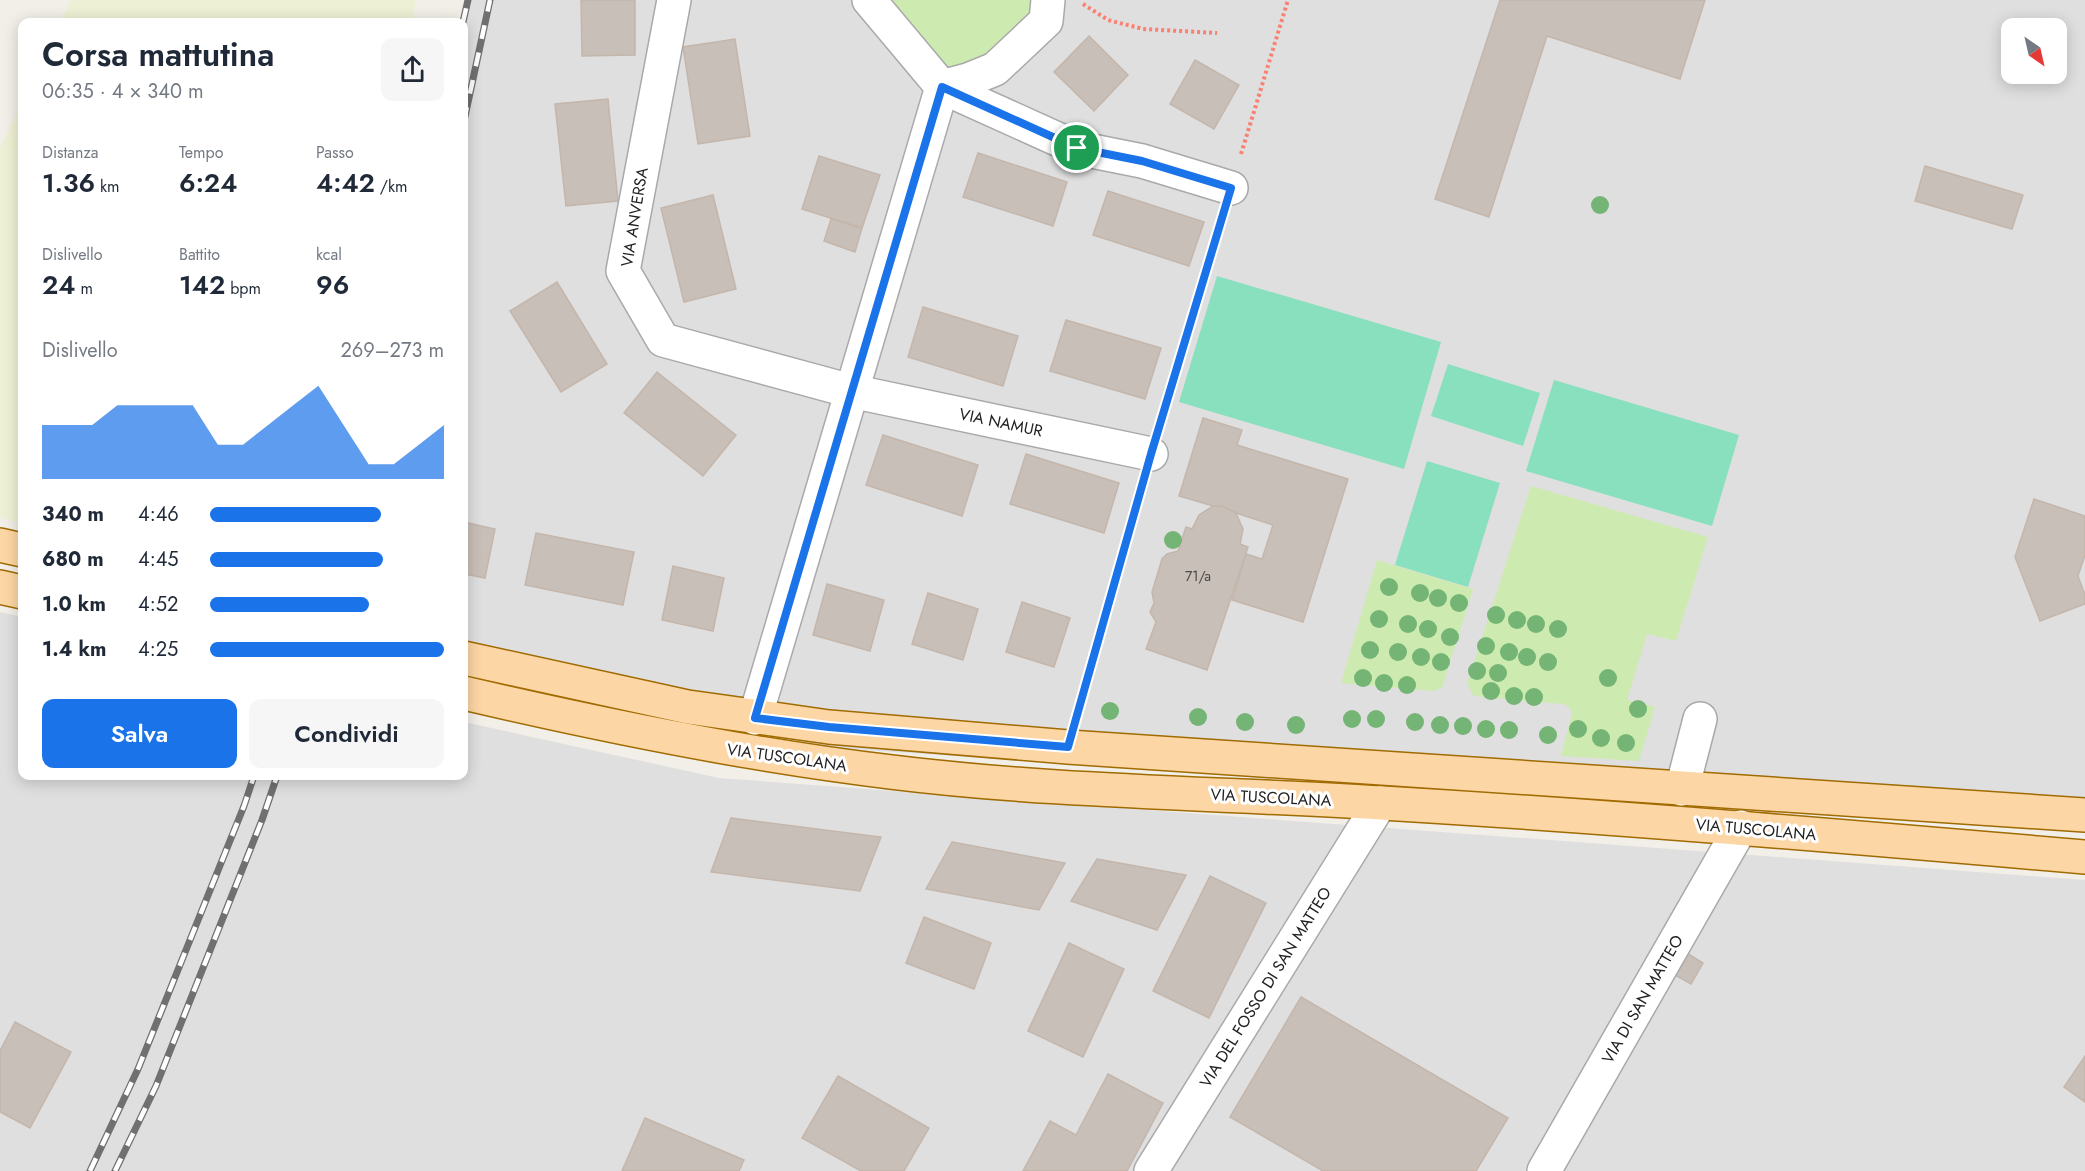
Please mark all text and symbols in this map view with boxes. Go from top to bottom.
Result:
north arrow [2001,18,2067,84]
map controls [2001,18,2067,84]
text: Corsa mattutina [42,31,274,78]
button: share [381,38,444,101]
text: 06:35 · 4 × 340 m [42,77,203,106]
pin [1051,122,1102,173]
icon: arrive [1060,131,1093,164]
text: Distanza [42,141,98,164]
text: Tempo [179,141,223,164]
text: Passo [316,141,354,164]
text: 1.36 [42,164,95,202]
text: 6:24 [179,164,237,202]
text: 4:42 [316,164,375,202]
street label: VIA ANVERSA [615,165,654,268]
text: km [95,175,119,198]
text: /km [375,175,408,198]
text: Dislivello [42,243,102,266]
text: Battito [179,243,220,266]
text: kcal [316,243,342,266]
text: 24 [42,266,76,304]
text: 142 [179,266,225,304]
text: 96 [316,266,349,304]
text: m [76,277,93,300]
text: bpm [225,277,261,300]
text: Dislivello [42,336,118,365]
text: 269–273 m [340,336,444,365]
street label: VIA NAMUR [957,402,1045,443]
text: 340 m [42,500,104,529]
text: 4:46 [138,500,179,529]
text: 680 m [42,545,104,574]
text: 4:45 [138,545,179,574]
house number: 71/a [1185,566,1211,586]
text: 1.0 km [42,590,106,619]
text: 4:52 [138,590,178,619]
text: 1.4 km [42,635,107,664]
text: 4:25 [138,635,178,664]
button: Salva [42,699,237,768]
button: Condividi [249,699,444,768]
street label: VIA TUSCOLANA [725,738,849,777]
street label: VIA TUSCOLANA [1210,783,1332,812]
street label: VIA TUSCOLANA [1695,813,1818,846]
street label: VIA DEL FOSSO DI SAN MATTEO [1194,883,1337,1092]
street label: VIA DI SAN MATTEO [1596,931,1689,1068]

